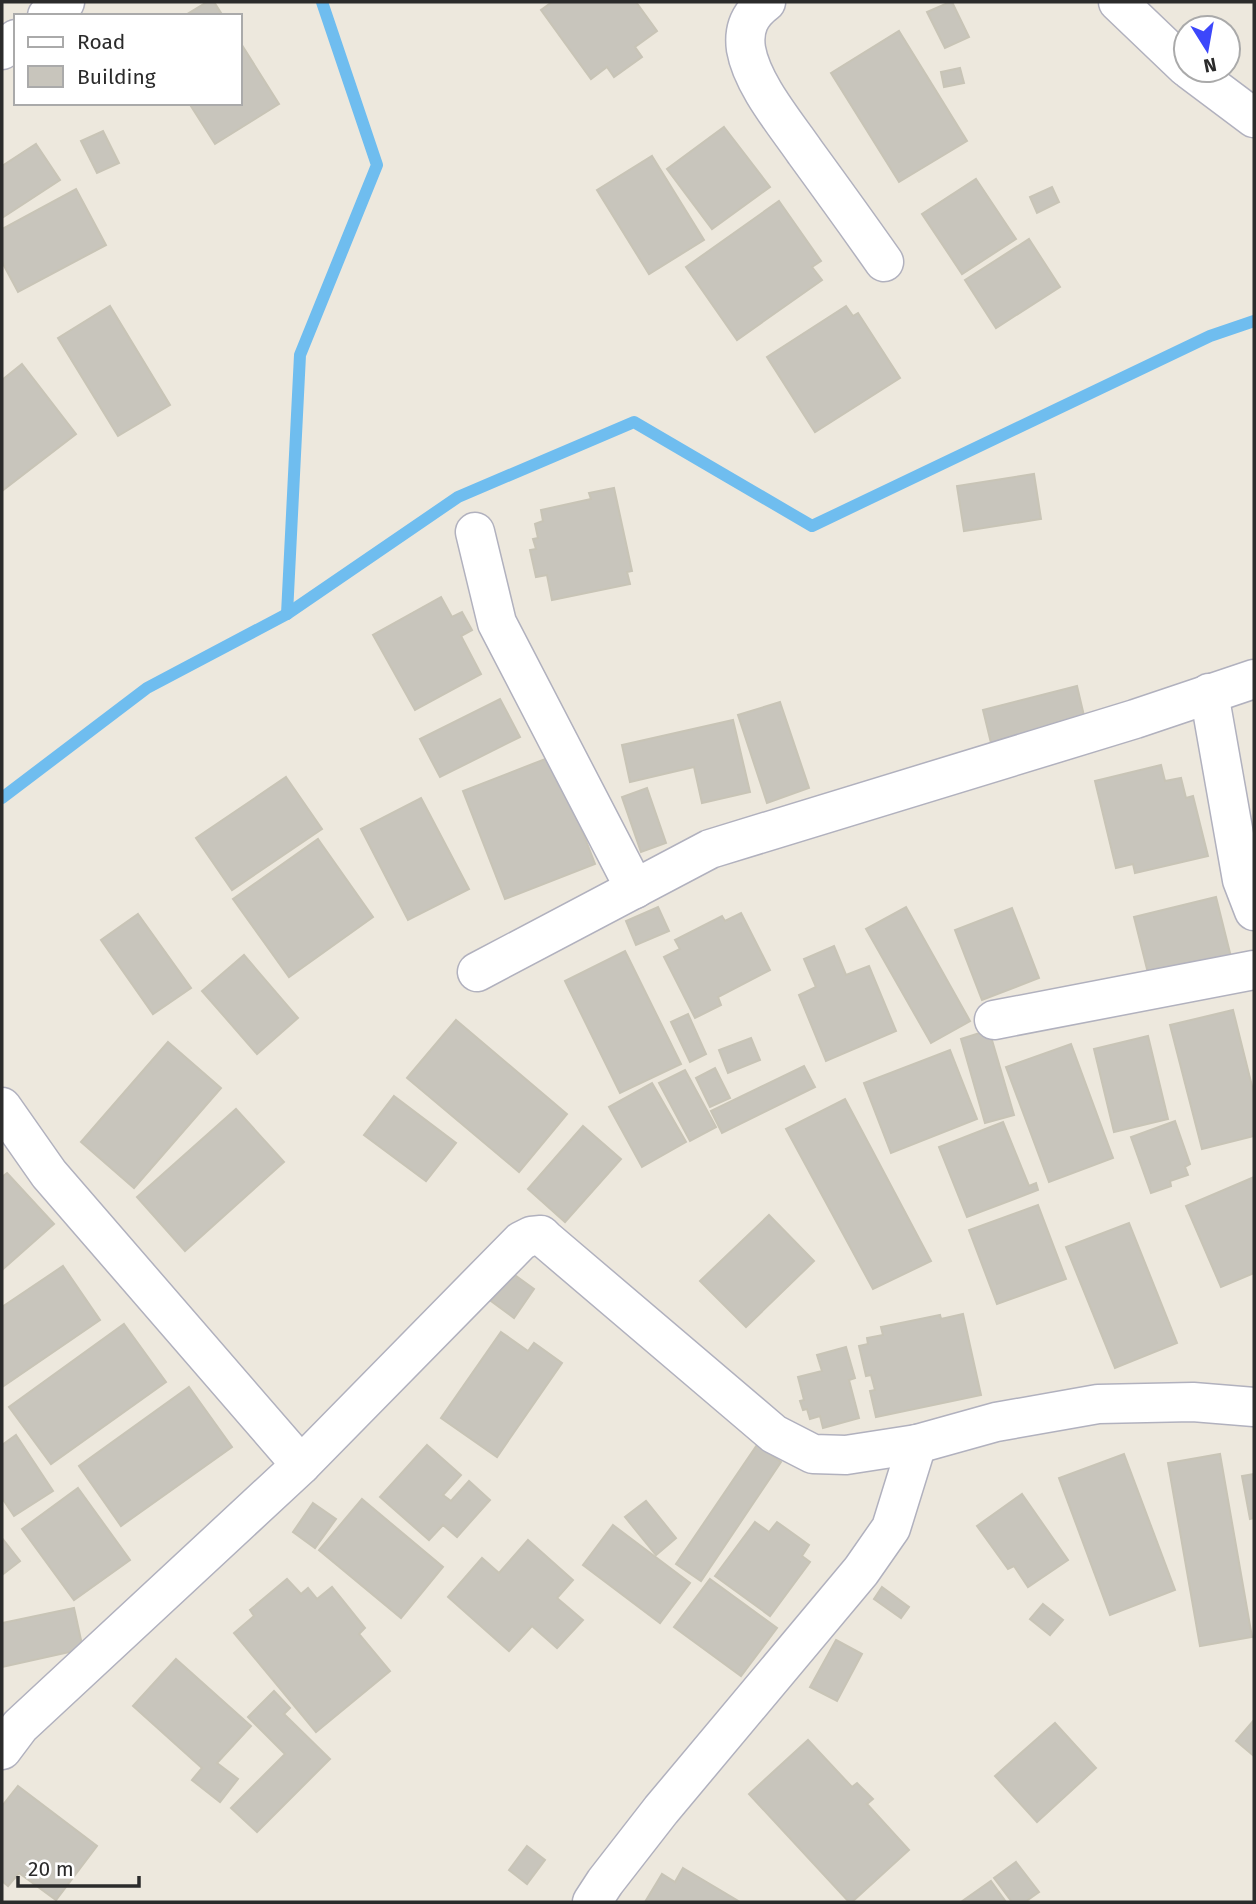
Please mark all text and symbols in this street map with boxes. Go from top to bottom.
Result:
legend [14,14,242,105]
north arrow [1172,14,1242,84]
text: Road [77,29,125,55]
text: N [1202,53,1219,78]
text: Building [77,64,156,90]
scale bar [18,1844,138,1888]
text: 20 m [28,1856,74,1882]

